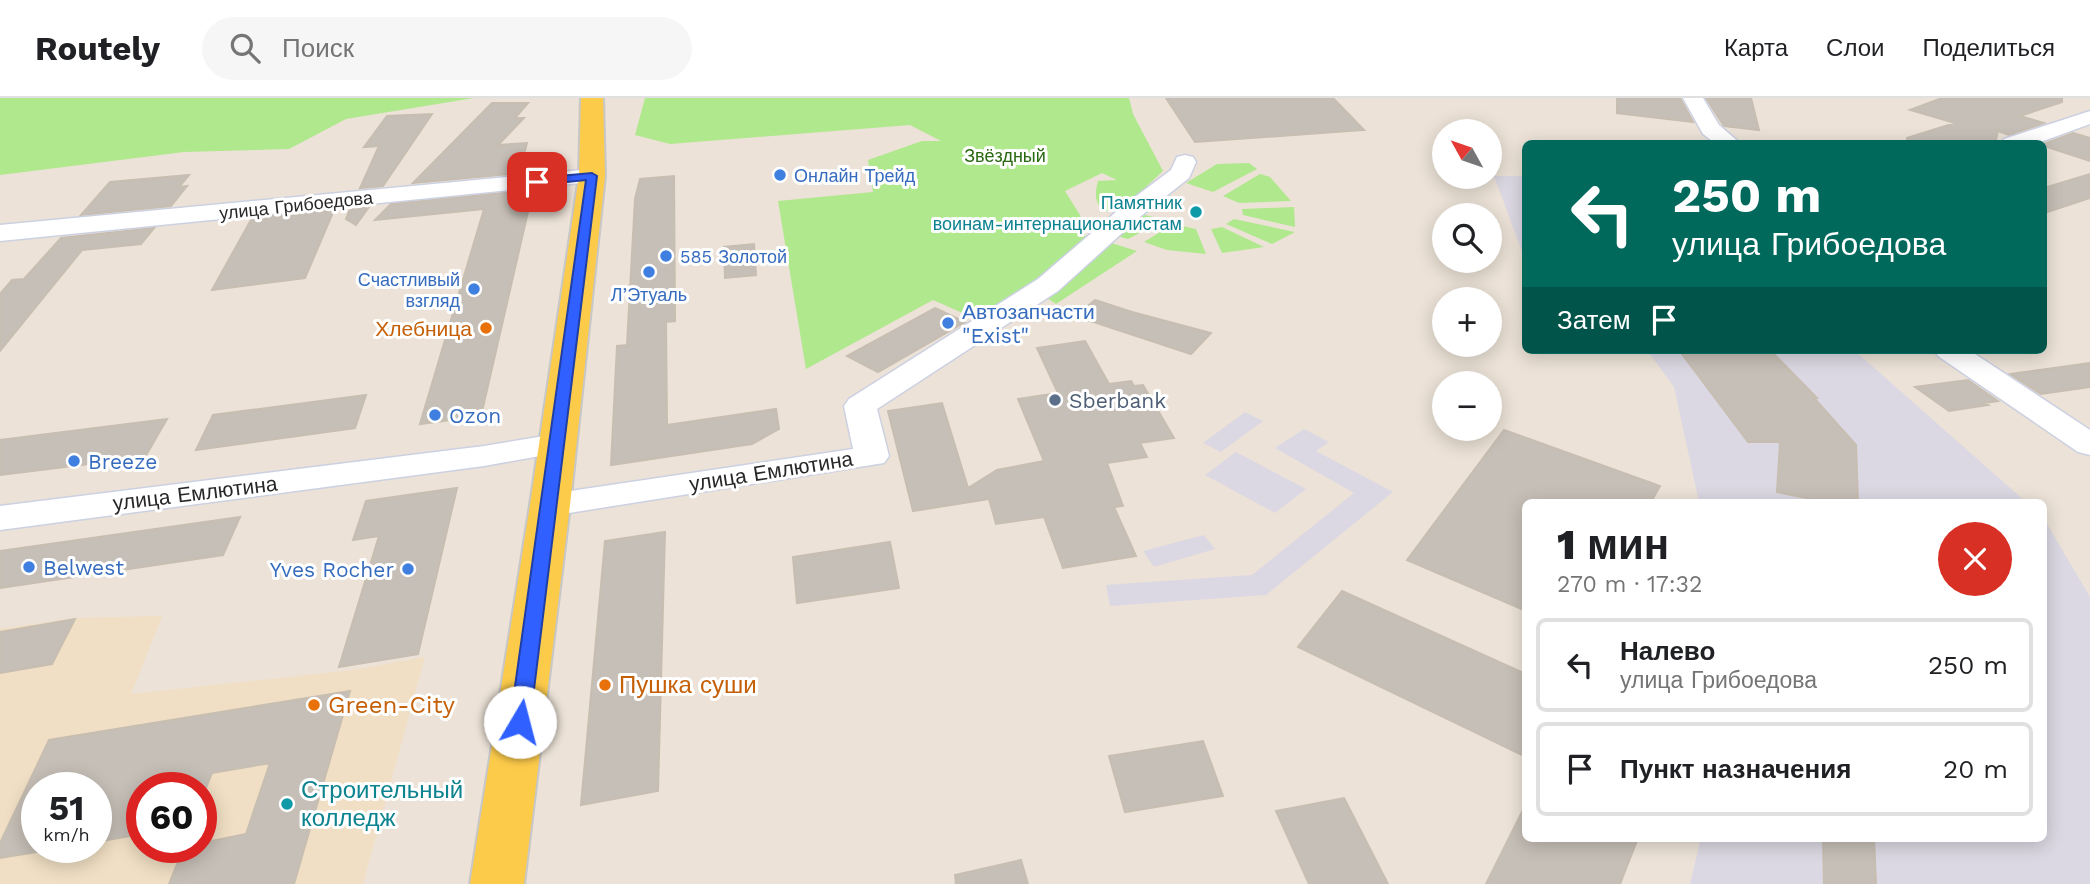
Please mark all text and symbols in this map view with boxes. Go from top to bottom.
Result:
search box [202,17,692,80]
text: Routely [35,29,160,68]
icon: search [226,29,264,67]
text: Поиск [282,33,354,63]
text: Карта [1724,34,1788,62]
text: Слои [1826,34,1884,62]
text: Поделиться [1922,34,2055,62]
north arrow [1432,119,1502,189]
map controls [1432,119,1502,441]
park label: Звёздный [964,145,1046,166]
pin [507,152,567,212]
icon: arrive [518,163,556,201]
place label: Онлайн Трейд [794,165,916,186]
text: 250 m [1672,166,1821,224]
marker: Онлайн Трейд [772,167,788,183]
icon: left [1557,168,1648,259]
street label: улица Грибоедова [218,186,375,224]
place label: Памятник воинам-интернационалистам [933,192,1182,234]
button: search [1432,203,1502,273]
marker: Памятник воинам-интернационалистам [1188,204,1204,220]
text: улица Грибоедова [1672,225,1946,263]
place label: 585 Золотой [680,246,787,267]
marker: 585 Золотой [658,248,674,264]
marker: Л’Этуаль [641,264,657,280]
place label: Счастливый взгляд [358,269,460,311]
marker: Счастливый взгляд [466,281,482,297]
place label: Л’Этуаль [611,284,687,305]
button: + [1432,287,1502,357]
place label: Автозапчасти "Exist" [962,299,1095,348]
icon: arrive [1645,301,1683,339]
text: Затем [1557,305,1631,335]
marker: Автозапчасти "Exist" [940,315,956,331]
place label: Хлебница [375,316,472,341]
marker: Хлебница [478,320,494,336]
button: − [1432,371,1502,441]
place label: Sberbank [1069,388,1166,413]
marker: Sberbank [1047,392,1063,408]
place label: Ozon [449,403,501,428]
marker: Ozon [427,407,443,423]
street label: улица Емлютина [687,446,855,496]
place label: Breeze [88,449,157,474]
marker: Breeze [66,453,82,469]
street label: улица Емлютина [111,470,279,515]
text: 1 мин [1557,520,1669,569]
button: close [1938,522,2012,596]
place label: Belwest [43,555,124,580]
place label: Yves Rocher [270,557,394,582]
marker: Belwest [21,559,37,575]
marker: Yves Rocher [400,561,416,577]
text: 270 m · 17:32 [1557,571,1702,598]
text: Налево [1620,636,1715,666]
icon: left [1561,646,1599,684]
text: 250 m [1928,650,2008,680]
text: улица Грибоедова [1620,667,1817,694]
place label: Пушка суши [619,671,757,699]
marker: Пушка суши [597,677,613,693]
position arrow [483,685,557,759]
place label: Green-City [328,691,455,719]
marker: Green-City [306,697,322,713]
icon: arrive [1561,750,1599,788]
text: Пункт назначения [1620,754,1851,784]
text: 20 m [1943,754,2008,784]
speed limit sign: 60 [126,772,217,863]
place label: Строительный колледж [301,776,463,832]
text: 51 [49,787,84,829]
marker: Строительный колледж [279,796,295,812]
text: km/h [43,824,90,845]

